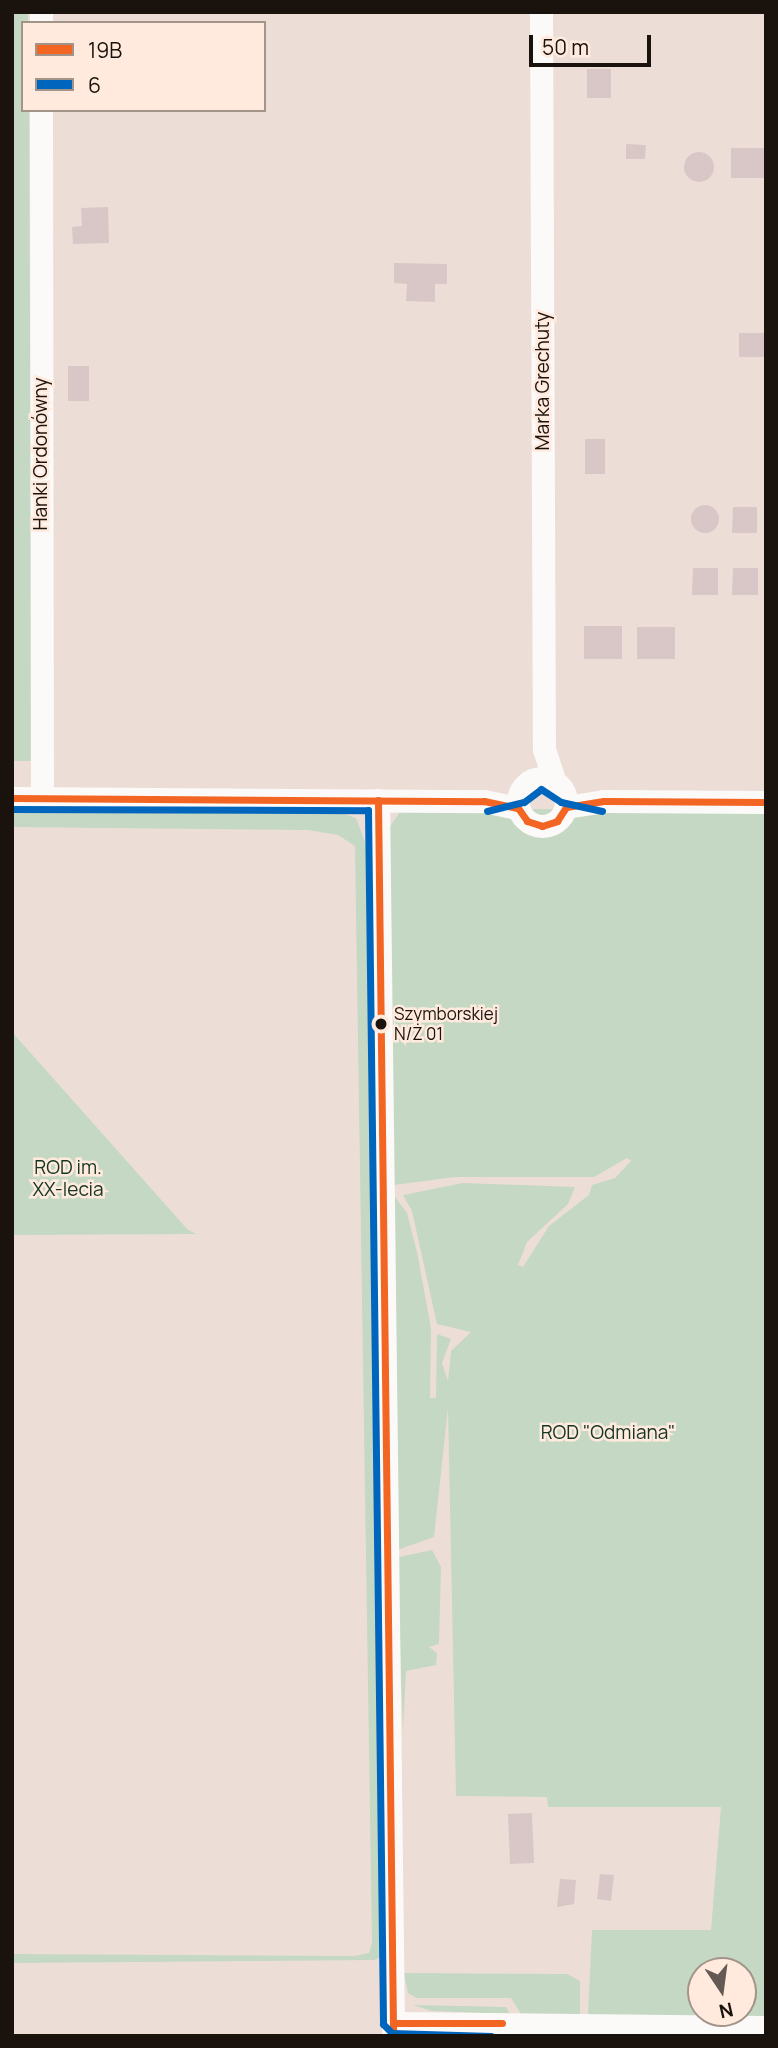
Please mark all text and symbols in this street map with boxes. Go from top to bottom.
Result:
legend [21,21,266,112]
scale bar [533,21,656,65]
text: 50 m [542,33,589,61]
text: 19B [88,36,122,64]
text: 6 [88,71,101,99]
street label: Marka Grechuty [532,312,554,450]
street label: Hanki Ordonówny [30,377,52,531]
place label: Szymborskiej N/Ż 01 [394,1004,498,1044]
marker: Szymborskiej N/Ż 01 [374,1017,388,1031]
park label: ROD im. XX-lecia [32,1157,104,1201]
park label: ROD "Odmiana" [541,1422,675,1444]
north arrow [687,1957,757,2027]
text: N [717,1996,736,2025]

